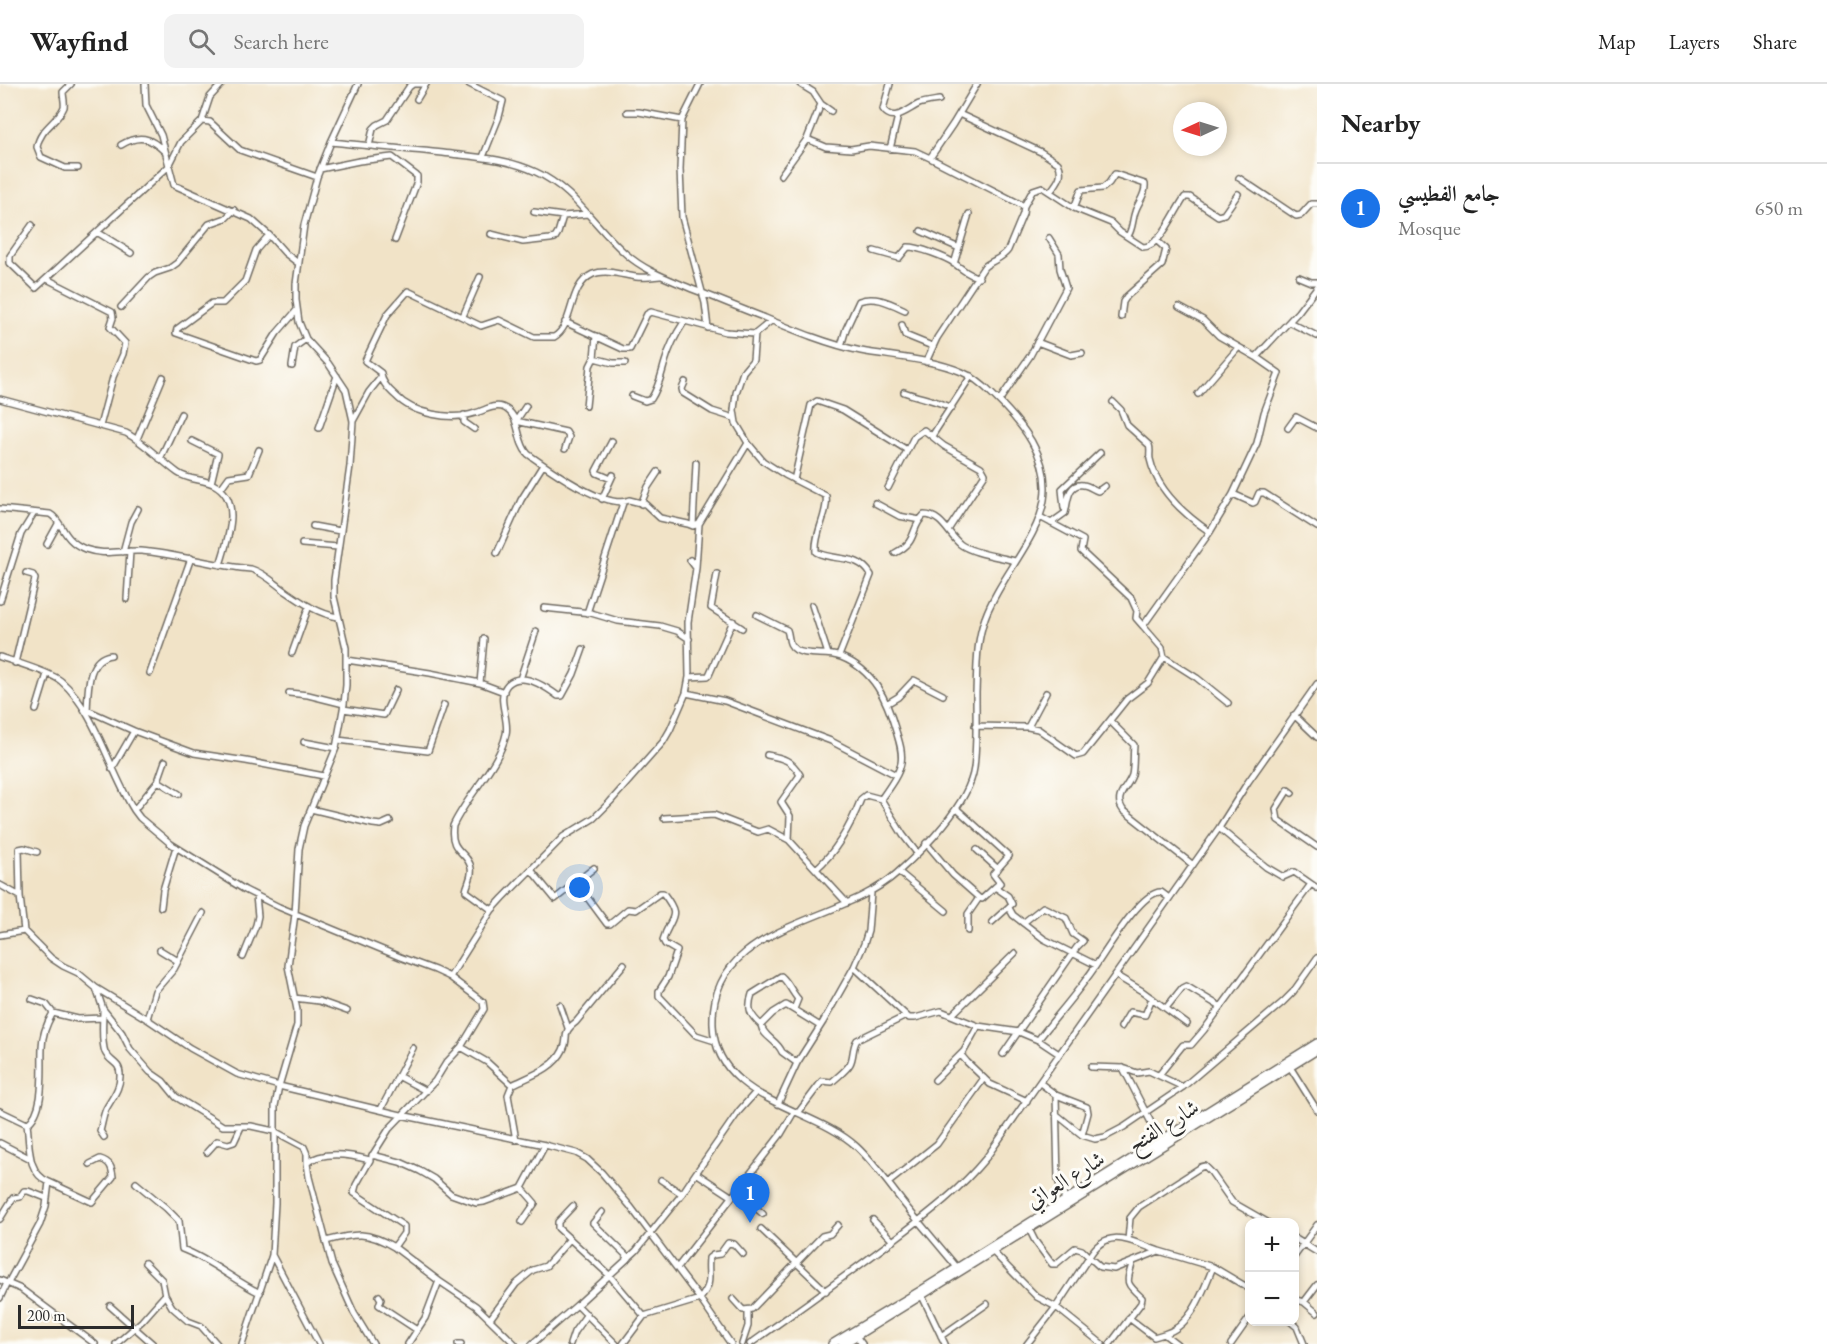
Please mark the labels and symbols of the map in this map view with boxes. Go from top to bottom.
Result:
north arrow [1173,102,1227,156]
your location [565,873,594,902]
street label: شارع الفتح [1122,1092,1207,1163]
street label: شارع العواتي [1020,1144,1112,1218]
pin: 1 [730,1174,770,1223]
scale bar [18,1302,134,1330]

